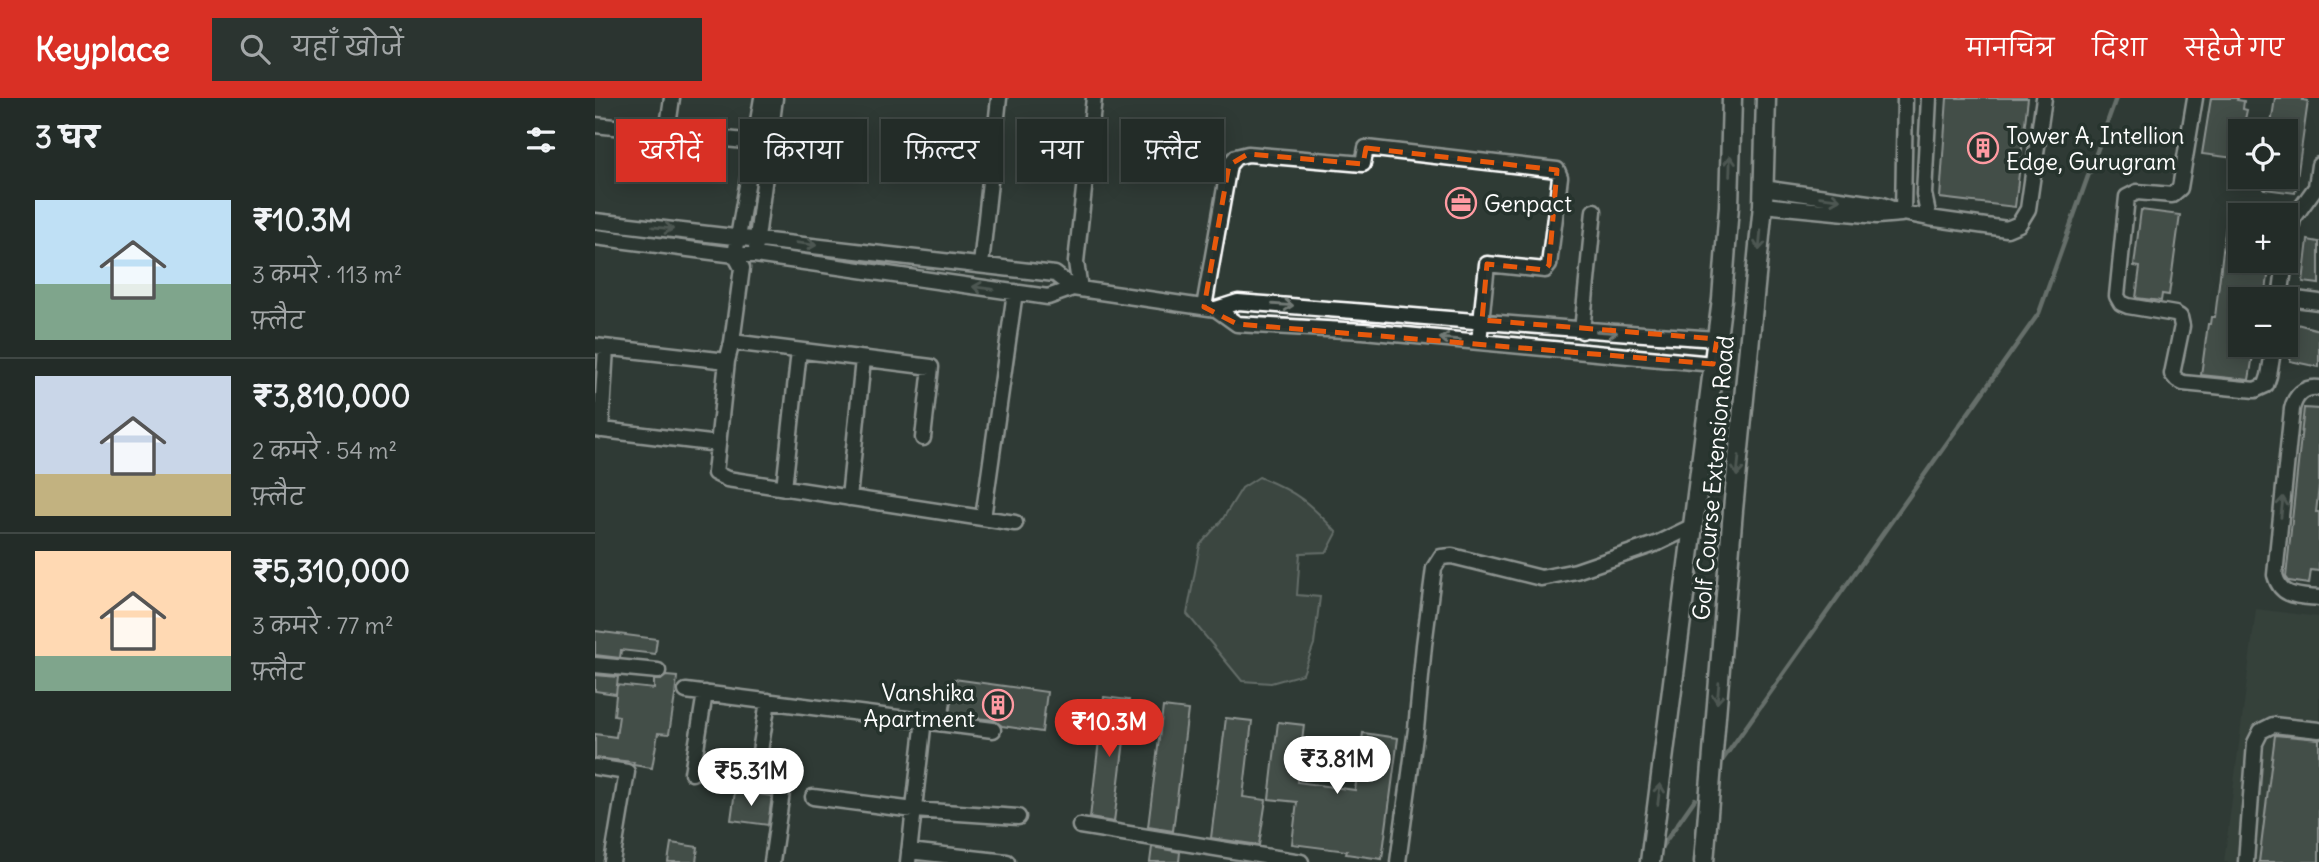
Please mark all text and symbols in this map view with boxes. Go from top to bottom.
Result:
search box [212,18,702,81]
text: Keyplace [35,28,170,70]
icon: search [236,30,274,68]
text: यहाँ खोजें [292,30,403,63]
text: मानचित्र [1966,32,2054,62]
text: दिशा [2092,32,2147,62]
text: सहेजे गए [2185,32,2284,62]
text: 3 घर [35,118,99,156]
chip: खरीदें [616,119,726,182]
chip: किराया [740,119,867,182]
chip: फ़िल्टर [881,119,1003,182]
chip: नया [1017,119,1107,182]
chip: फ़्लैट [1121,119,1224,182]
map controls [2228,119,2298,357]
button: locate [2228,119,2298,189]
icon: filters [522,121,560,159]
place label: Tower A, Intellion Edge, Gurugram [2006,121,2184,176]
building icon: Tower A, Intellion Edge, Gurugram [1966,131,2000,165]
one-way arrow [1723,155,1737,178]
office icon: Genpact [1444,186,1478,220]
place label: Genpact [1484,189,1572,218]
one-way arrow [1819,191,1841,204]
text: ₹10.3M [252,201,352,239]
button: + [2228,203,2298,273]
one-way arrow [651,222,674,235]
icon: home [91,228,175,312]
one-way arrow [1753,228,1766,250]
one-way arrow [794,237,817,250]
text: 3 कमरे · 113 m² [252,260,402,289]
one-way arrow [972,281,994,294]
button: − [2228,287,2298,357]
one-way arrow [1271,299,1294,312]
text: फ़्लैट [252,306,304,335]
one-way arrow [1595,326,1618,339]
one-way arrow [1439,332,1461,345]
street label: Golf Course Extension Road [1686,334,1740,622]
text: ₹3,810,000 [252,377,410,415]
icon: home [91,404,175,488]
text: 2 कमरे · 54 m² [252,436,397,465]
one-way arrow [1731,454,1744,477]
text: फ़्लैट [252,482,304,511]
one-way arrow [2276,496,2289,519]
text: ₹5,310,000 [252,552,410,590]
icon: home [91,579,175,663]
text: 3 कमरे · 77 m² [252,611,394,640]
text: फ़्लैट [252,657,304,686]
place label: Vanshika Apartment [863,678,975,733]
one-way arrow [1711,681,1724,703]
building icon: Vanshika Apartment [981,688,1015,722]
pin: ₹10.3M [1052,700,1166,759]
text: ₹10.3M [1071,707,1147,736]
pin: ₹3.81M [1280,736,1394,796]
text: ₹3.81M [1300,744,1374,773]
pin: ₹5.31M [694,748,808,808]
text: ₹5.31M [714,756,788,785]
one-way arrow [1652,783,1665,806]

